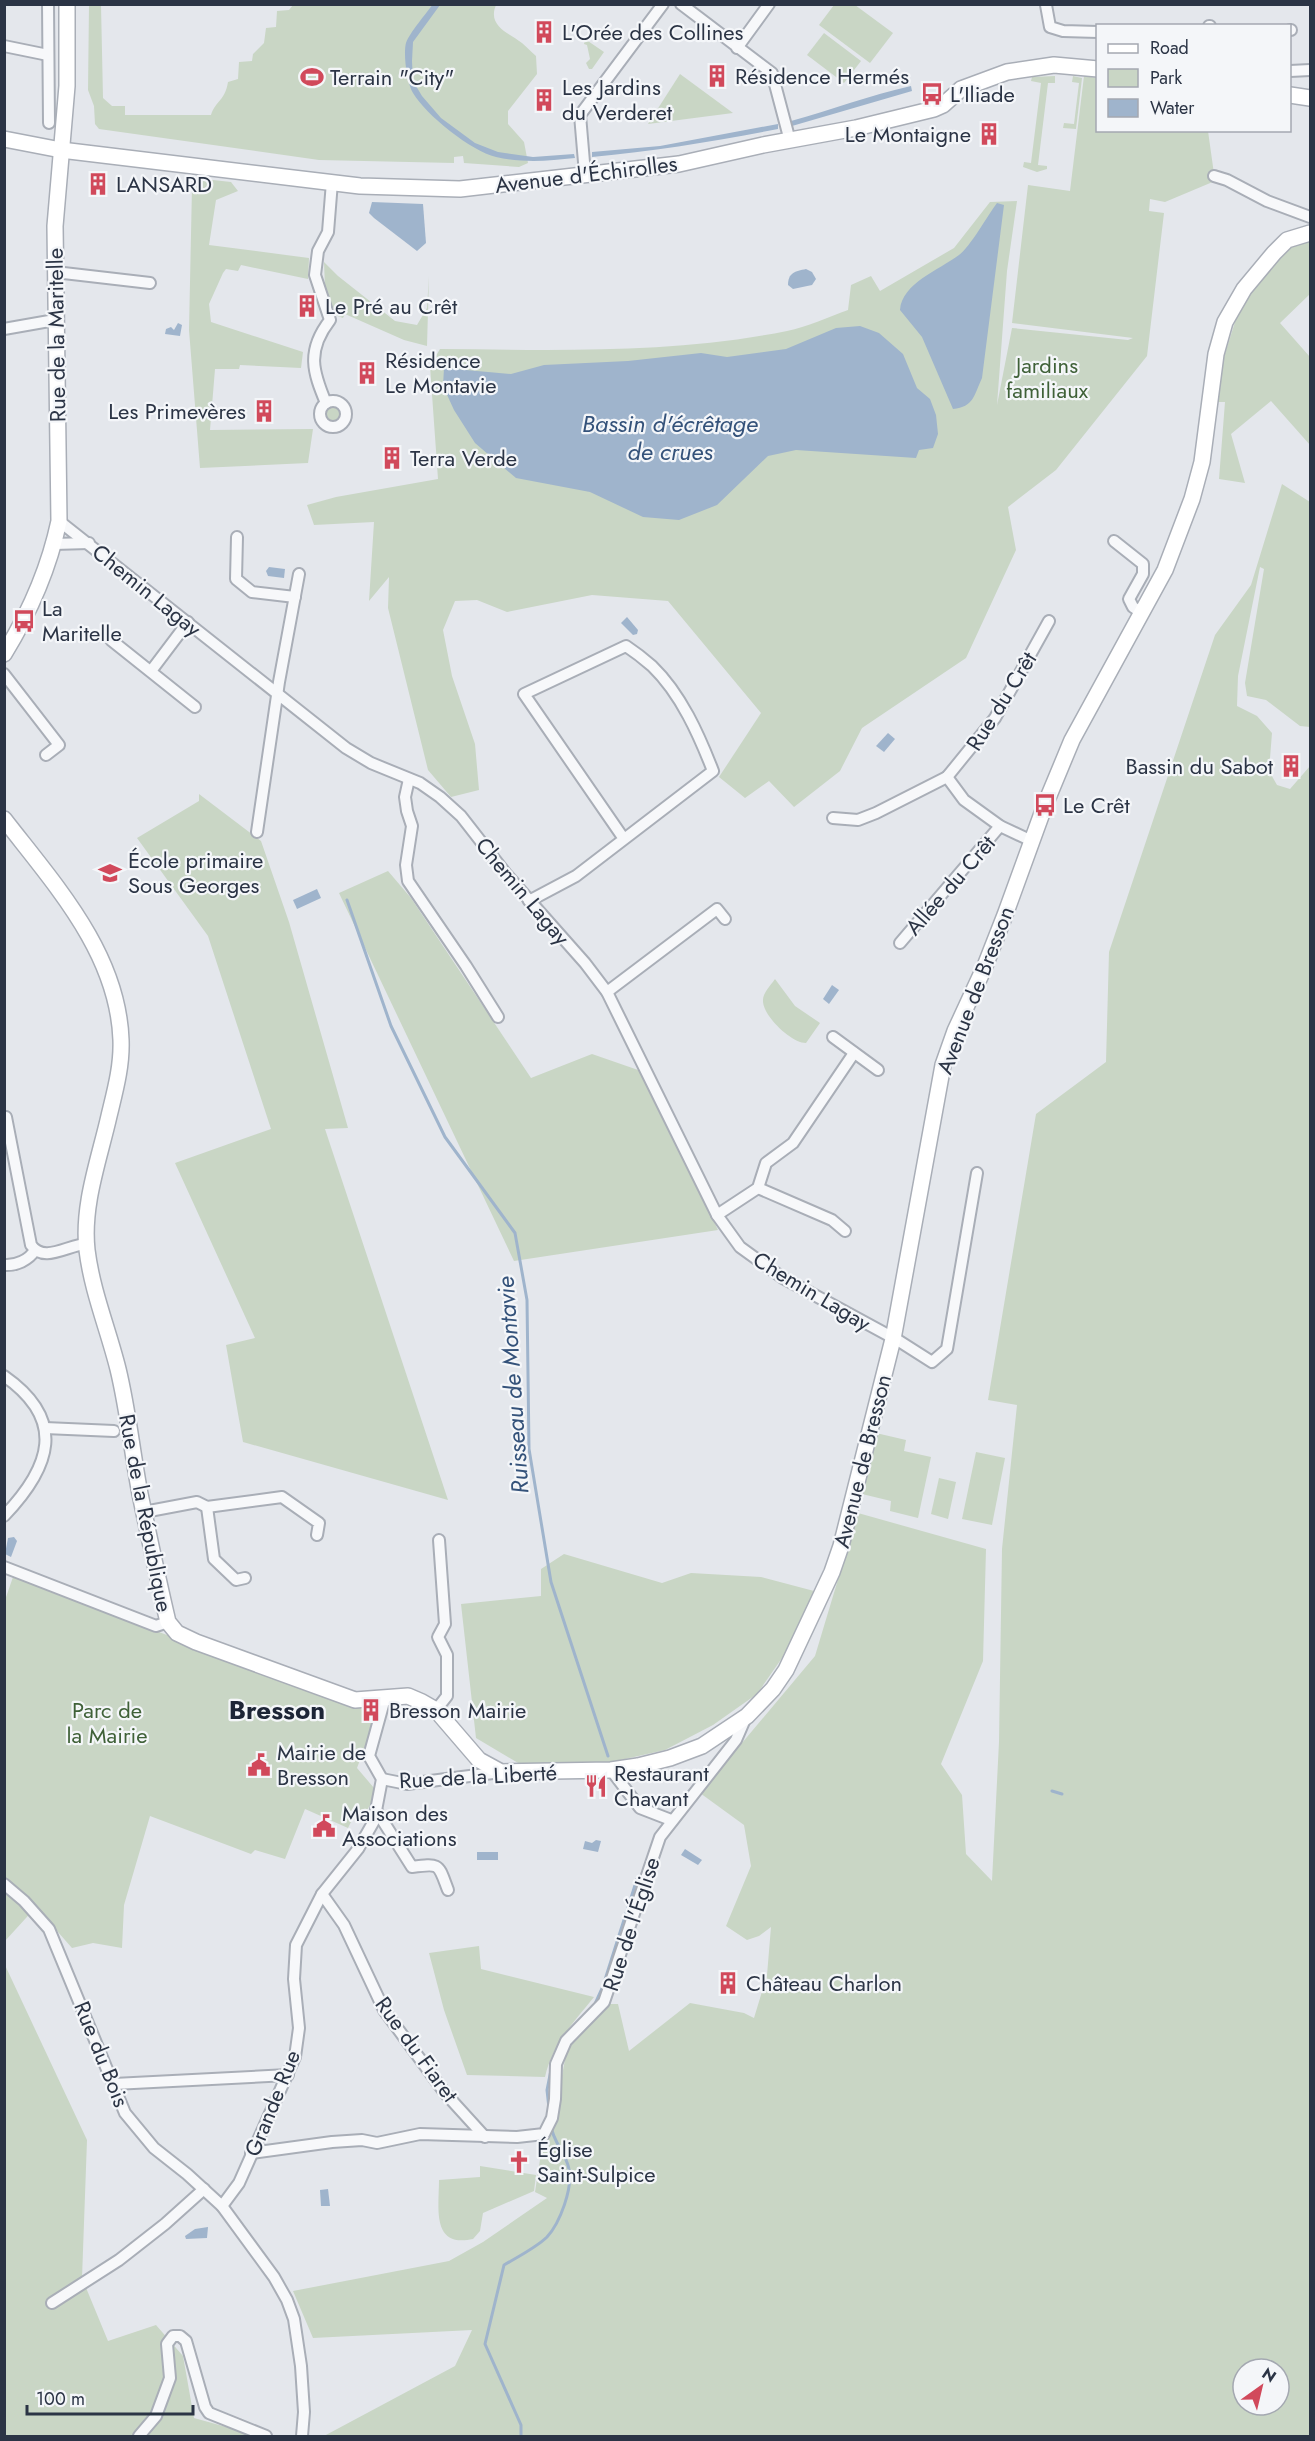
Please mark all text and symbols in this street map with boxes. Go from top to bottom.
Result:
place label: L'Orée des Collines [562,16,744,48]
building icon: L'Orée des Collines [531,19,557,45]
legend [1096,24,1291,132]
text: Road [1150,35,1189,61]
place label: Résidence Hermés [735,60,909,92]
place label: Terrain "City" [330,61,454,93]
building icon: Résidence Hermés [704,63,730,89]
sports icon: Terrain "City" [299,64,325,90]
text: Park [1150,65,1182,91]
place label: Les Jardins du Verderet [562,71,673,128]
place label: L'Iliade [950,78,1015,110]
bus stop icon: L'Iliade [919,81,945,107]
building icon: Les Jardins du Verderet [531,87,557,113]
text: Water [1150,95,1195,121]
place label: Le Montaigne [845,118,971,150]
building icon: Le Montaigne [976,121,1002,147]
street label: Avenue d'Échirolles [493,147,679,201]
place label: LANSARD [116,168,212,200]
building icon: LANSARD [85,171,111,197]
street label: Rue de la Maritelle [38,248,74,422]
place label: Le Pré au Crêt [325,290,458,322]
building icon: Le Pré au Crêt [294,293,320,319]
place label: Résidence Le Montavie [385,344,497,401]
park label: Jardins familiaux [1006,349,1089,406]
building icon: Résidence Le Montavie [354,360,380,386]
place label: Les Primevères [108,395,246,427]
building icon: Les Primevères [251,398,277,424]
water label: Bassin d'écrêtage de crues [582,406,758,469]
place label: Terra Verde [410,442,517,474]
building icon: Terra Verde [379,445,405,471]
street label: Chemin Lagay [86,536,209,644]
place label: La Maritelle [42,592,122,649]
bus stop icon: La Maritelle [11,608,37,634]
street label: Rue du Crêt [958,645,1044,757]
place label: Bassin du Sabot [1125,750,1274,782]
building icon: Bassin du Sabot [1278,753,1304,779]
place label: Le Crêt [1063,789,1130,821]
bus stop icon: Le Crêt [1032,792,1058,818]
street label: Allée du Crêt [897,827,1003,942]
street label: Chemin Lagay [468,830,578,952]
place label: École primaire Sous Georges [128,844,263,901]
school or university icon: École primaire Sous Georges [97,860,123,886]
street label: Avenue de Bresson [928,901,1022,1079]
street label: Chemin Lagay [747,1243,877,1339]
water label: Ruisseau de Montavie [487,1275,538,1495]
street label: Avenue de Bresson [825,1371,899,1551]
street label: Rue de la République [111,1411,181,1615]
district label: Bresson [229,1691,325,1729]
park label: Parc de la Mairie [67,1694,147,1751]
place label: Bresson Mairie [389,1694,526,1726]
building icon: Bresson Mairie [358,1697,384,1723]
place label: Mairie de Bresson [277,1736,366,1793]
public building icon: Mairie de Bresson [246,1752,272,1778]
street label: Rue de la Liberté [398,1756,558,1796]
place label: Restaurant Chavant [614,1757,710,1814]
restaurant icon: Restaurant Chavant [583,1773,609,1799]
place label: Maison des Associations [342,1797,457,1854]
public building icon: Maison des Associations [311,1813,337,1839]
street label: Rue de l'Église [594,1853,668,1995]
place label: Château Charlon [746,1967,902,1999]
building icon: Château Charlon [715,1970,741,1996]
street label: Rue du Fiaret [368,1990,467,2109]
street label: Rue du Bois [66,1996,138,2112]
street label: Grande Rue [236,2045,308,2161]
place label: Église Saint-Sulpice [537,2133,656,2190]
church icon: Église Saint-Sulpice [506,2149,532,2175]
north arrow [1231,2357,1291,2417]
text: N [1257,2362,1281,2388]
scale bar [27,2378,194,2416]
text: 100 m [36,2386,85,2412]

